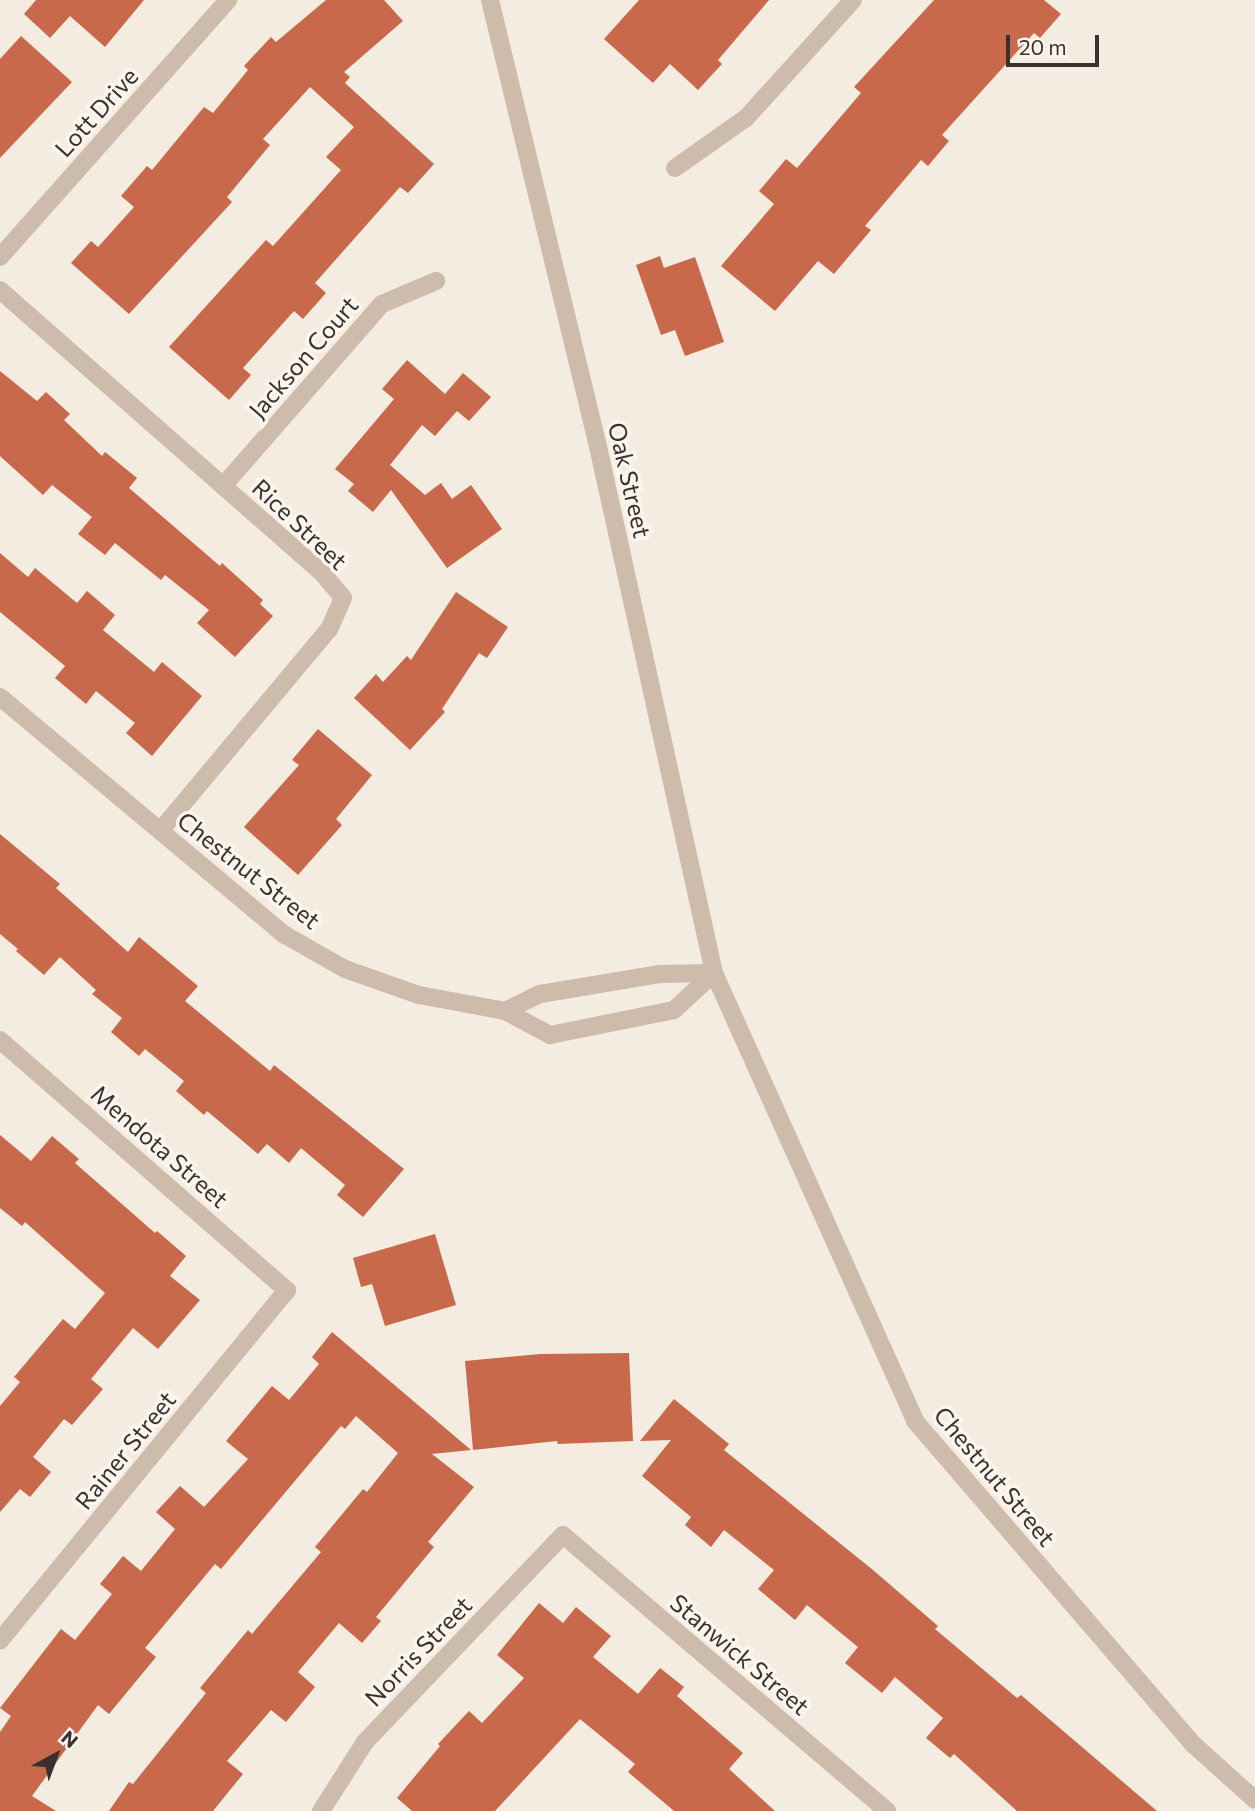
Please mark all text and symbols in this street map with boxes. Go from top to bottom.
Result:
scale bar [1010,21,1103,65]
text: 20 m [1019,34,1067,59]
street label: Lott Drive [48,61,144,163]
street label: Jackson Court [242,290,364,424]
street label: Oak Street [603,419,657,541]
street label: Rice Street [247,473,353,575]
street label: Chestnut Street [172,805,326,935]
street label: Mendota Street [86,1079,234,1213]
street label: Rainer Street [69,1385,181,1515]
street label: Chestnut Street [928,1400,1062,1552]
street label: Stanwick Street [665,1588,815,1720]
street label: Norris Street [359,1590,477,1712]
north arrow [21,1720,91,1790]
text: N [57,1725,83,1752]

